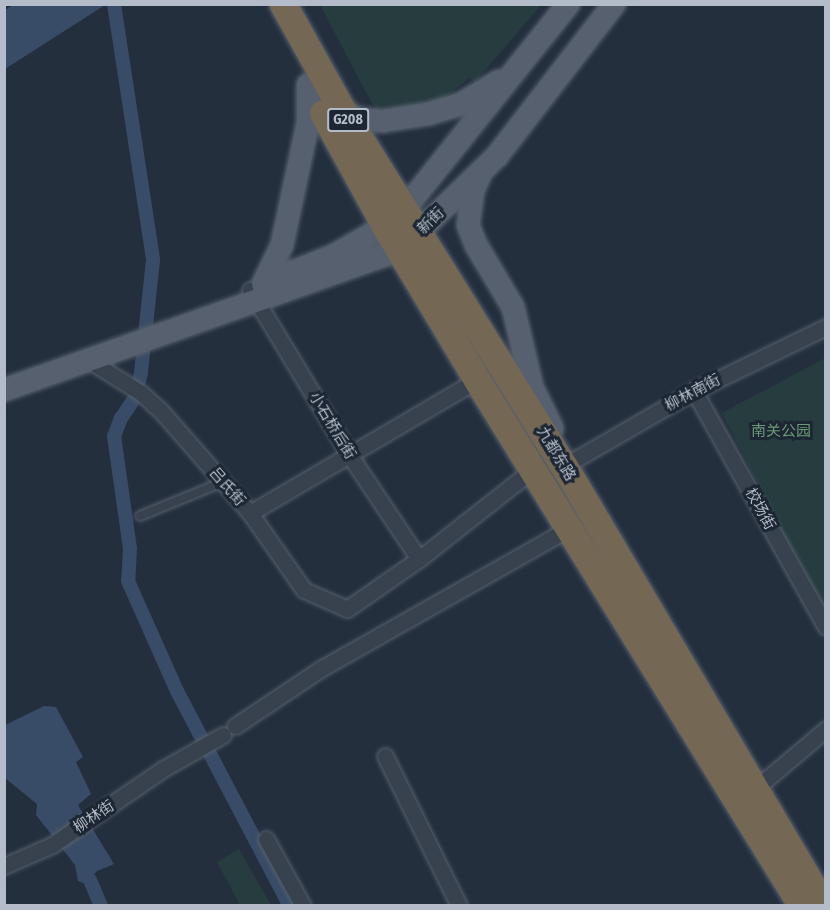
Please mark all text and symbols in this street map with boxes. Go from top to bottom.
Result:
road number: G208 [327,109,369,131]
street label: 新街 [414,204,448,238]
street label: 柳林南街 [662,371,724,415]
street label: 小石桥后街 [305,389,359,463]
park label: 南关公园 [751,423,811,441]
street label: 九都东路 [533,424,579,484]
street label: 吕氏街 [205,464,249,510]
street label: 校场街 [741,485,779,533]
street label: 柳林街 [70,797,118,837]

